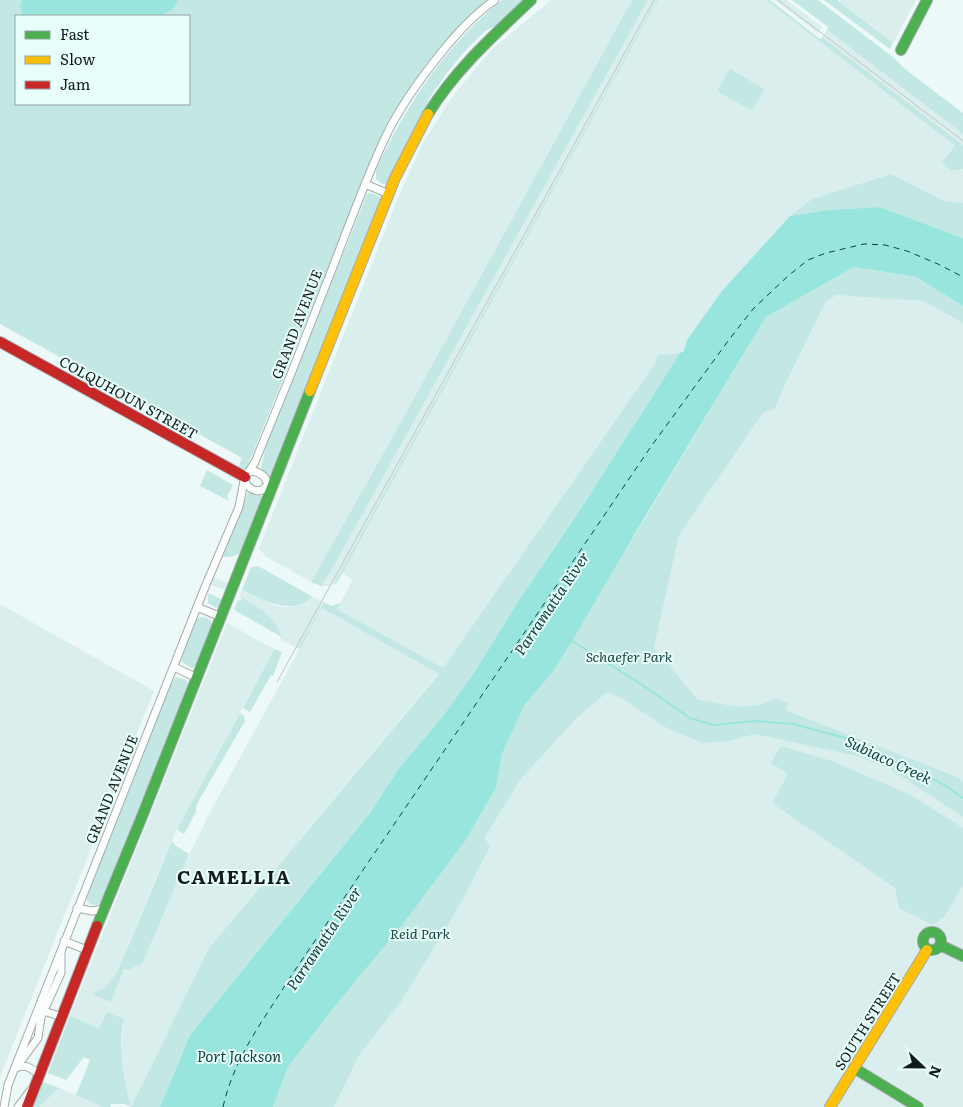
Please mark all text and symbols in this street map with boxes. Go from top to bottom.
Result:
legend [15,15,190,105]
text: Fast [60,22,89,45]
text: Slow [60,47,95,70]
text: Jam [60,72,91,95]
street label: GRAND AVENUE [266,266,326,382]
street label: COLQUHOUN STREET [56,351,202,443]
water label: Parramatta River [508,546,594,660]
park label: Schaefer Park [586,646,673,666]
water label: Subiaco Creek [842,729,937,789]
street label: GRAND AVENUE [80,731,142,847]
district label: CAMELLIA [177,862,291,890]
water label: Parramatta River [280,881,366,995]
park label: Reid Park [390,923,451,943]
street label: SOUTH STREET [829,968,905,1074]
north arrow [898,1042,948,1092]
water label: Port Jackson [197,1044,281,1067]
text: N [924,1063,947,1082]

